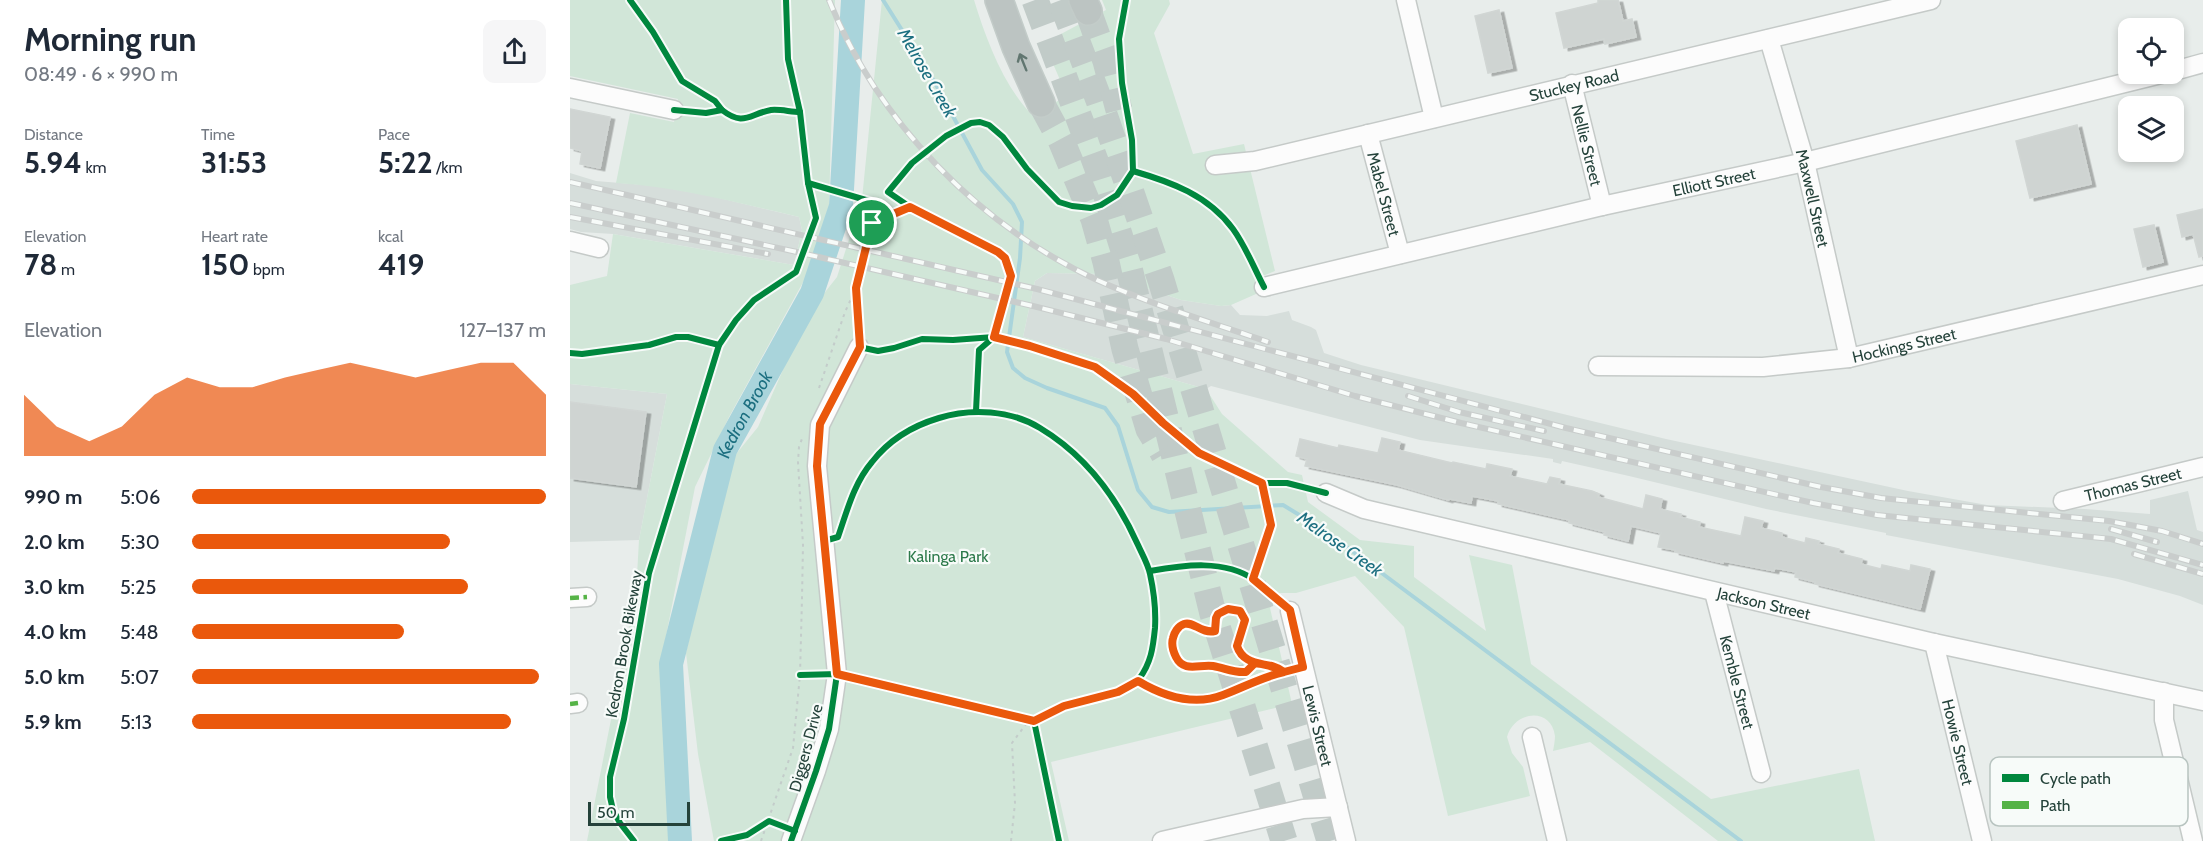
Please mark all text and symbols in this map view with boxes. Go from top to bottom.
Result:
map controls [2118,18,2184,162]
button: locate [2118,18,2184,84]
text: Morning run [24,19,196,59]
button: share [483,20,546,83]
water label: Melrose Creek [892,24,962,123]
one-way arrow [1017,54,1028,72]
text: 08:49 · 6 × 990 m [24,62,178,86]
street label: Stuckey Road [1527,65,1621,105]
button: layers [2118,96,2184,162]
street label: Nellie Street [1568,103,1606,188]
text: Distance [24,125,83,144]
text: Time [201,125,235,144]
text: Pace [378,125,410,144]
text: 5.94 [24,144,82,181]
text: 31:53 [201,144,267,181]
text: 5:22 [378,144,433,181]
street label: Maxwell Street [1792,147,1833,250]
street label: Mabel Street [1364,150,1404,239]
text: km [82,158,107,177]
text: /km [433,158,462,177]
street label: Elliott Street [1671,163,1758,200]
pin [846,197,897,248]
icon: arrive [855,206,888,239]
text: Elevation [24,227,87,246]
text: Heart rate [201,227,268,246]
text: kcal [378,227,404,246]
text: 78 [24,246,57,283]
text: 150 [201,246,249,283]
text: 419 [378,246,424,283]
text: m [57,260,75,279]
text: bpm [249,260,285,279]
text: Elevation [24,318,102,342]
text: 127–137 m [459,318,546,342]
street label: Hockings Street [1850,324,1958,366]
water label: Kedron Brook [712,366,778,461]
street label: Thomas Street [2083,463,2184,505]
text: 990 m [24,485,82,509]
text: 5:06 [120,485,160,509]
water label: Melrose Creek [1292,506,1388,582]
text: 2.0 km [24,530,85,554]
text: 5:30 [120,530,160,554]
park label: Kalinga Park [908,547,989,566]
street label: Kedron Brook Bikeway [602,569,646,719]
text: 3.0 km [24,575,85,599]
text: 5:25 [120,575,156,599]
street label: Jackson Street [1714,583,1813,623]
text: 4.0 km [24,620,86,644]
text: 5:48 [120,620,159,644]
street label: Kemble Street [1716,633,1759,732]
text: 5.0 km [24,665,85,689]
text: 5:07 [120,665,159,689]
street label: Lewis Street [1299,683,1337,769]
street label: Howie Street [1938,697,1978,788]
street label: Diggers Drive [785,702,827,794]
text: 5.9 km [24,710,82,734]
text: 5:13 [120,710,152,734]
legend [1990,757,2188,826]
text: Cycle path [2040,769,2111,788]
text: Path [2040,796,2071,815]
scale bar [588,799,690,826]
text: 50 m [597,803,634,822]

